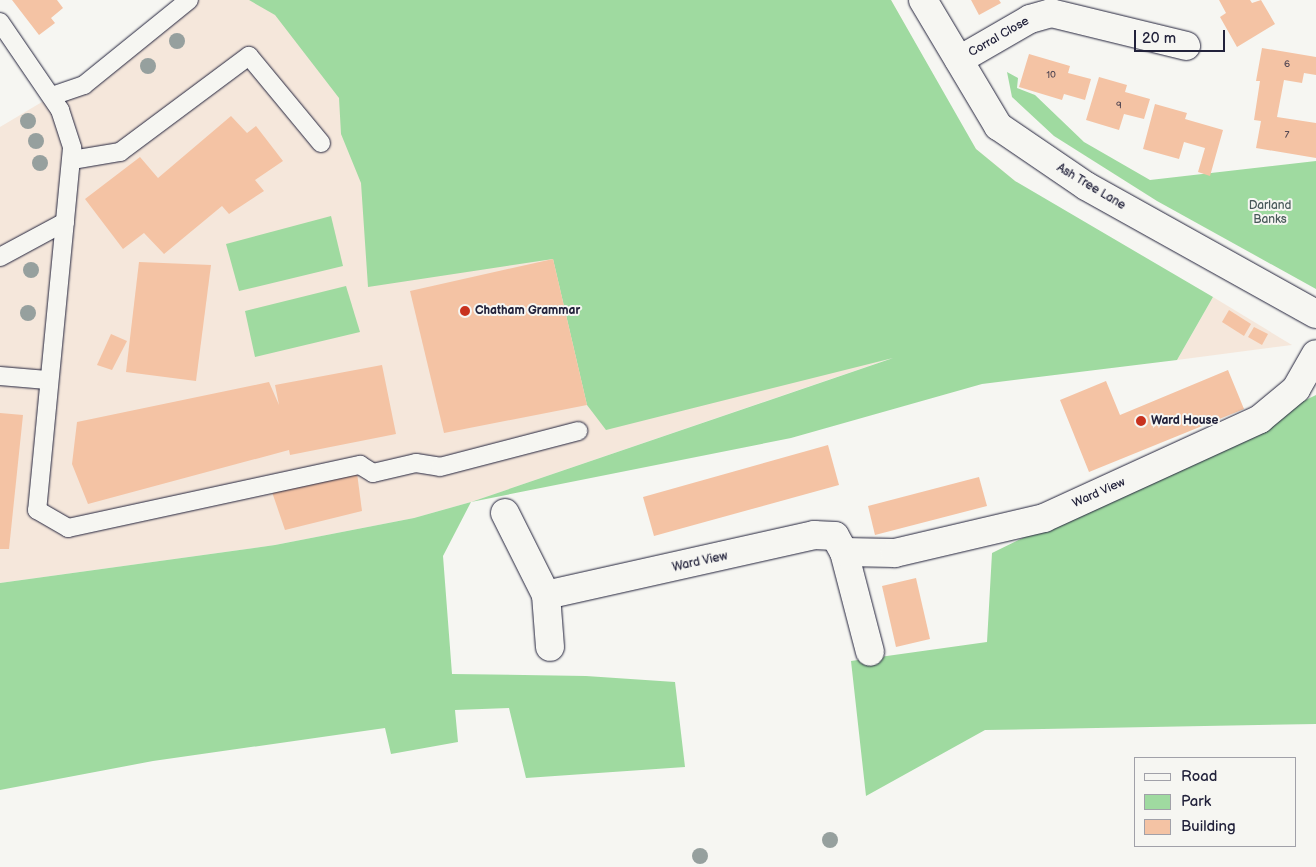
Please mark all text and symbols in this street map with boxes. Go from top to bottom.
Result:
street label: Corral Close [966,14,1032,60]
scale bar [1136,20,1227,52]
text: 20 m [1142,29,1176,48]
house number: 6 [1284,59,1290,71]
house number: 10 [1046,70,1056,82]
house number: 9 [1116,100,1122,112]
house number: 7 [1285,130,1289,142]
street label: Ash Tree Lane [1054,161,1128,213]
park label: Darland Banks [1249,199,1291,227]
place label: Chatham Grammar [475,304,580,318]
marker: Chatham Grammar [459,305,471,317]
place label: Ward House [1151,414,1218,428]
marker: Ward House [1135,415,1147,427]
street label: Ward View [1070,475,1128,511]
street label: Ward View [671,549,729,575]
legend [1134,757,1296,847]
text: Road [1181,767,1217,786]
text: Park [1181,792,1211,811]
text: Building [1181,817,1236,836]

